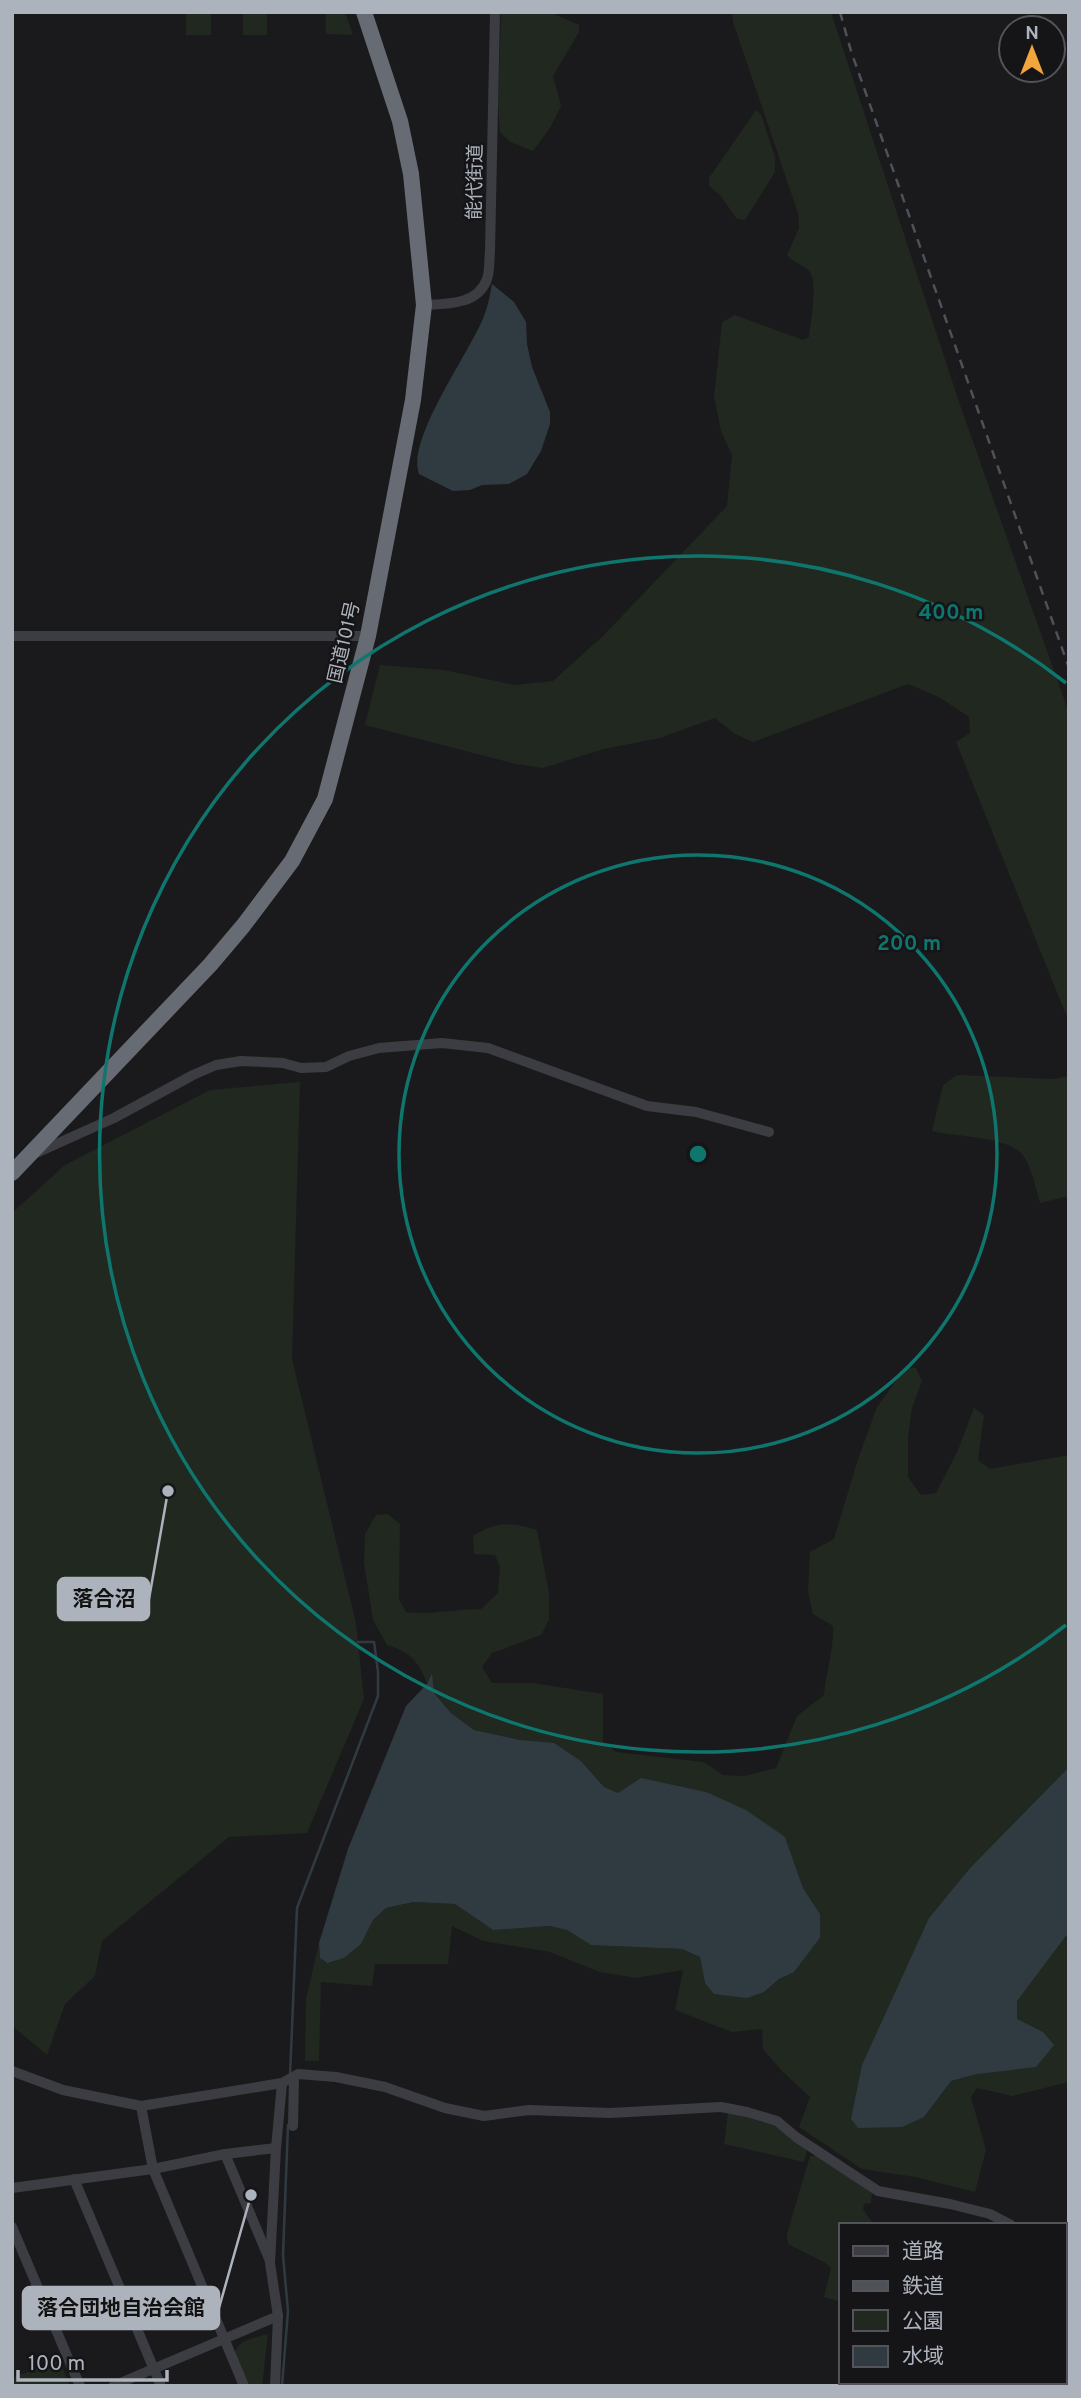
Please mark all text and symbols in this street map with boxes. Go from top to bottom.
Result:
north arrow [997,14,1067,84]
text: N [1025,22,1039,46]
street label: 能代街道 [463,144,489,220]
street label: 国道101号 [324,599,366,686]
text: 400 m [919,600,983,627]
text: 200 m [877,931,941,958]
centre of rings [686,1142,710,1166]
callout: 落合沼 [58,1578,149,1620]
text: 落合沼 [73,1587,136,1614]
legend [839,2223,1067,2384]
text: 道路 [902,2239,944,2266]
text: 鉄道 [902,2274,944,2301]
callout: 落合団地自治会館 [23,2287,219,2329]
text: 落合団地自治会館 [37,2296,205,2323]
text: 公園 [902,2309,944,2336]
scale bar [18,2338,166,2382]
text: 水域 [902,2344,944,2371]
text: 100 m [28,2351,85,2378]

